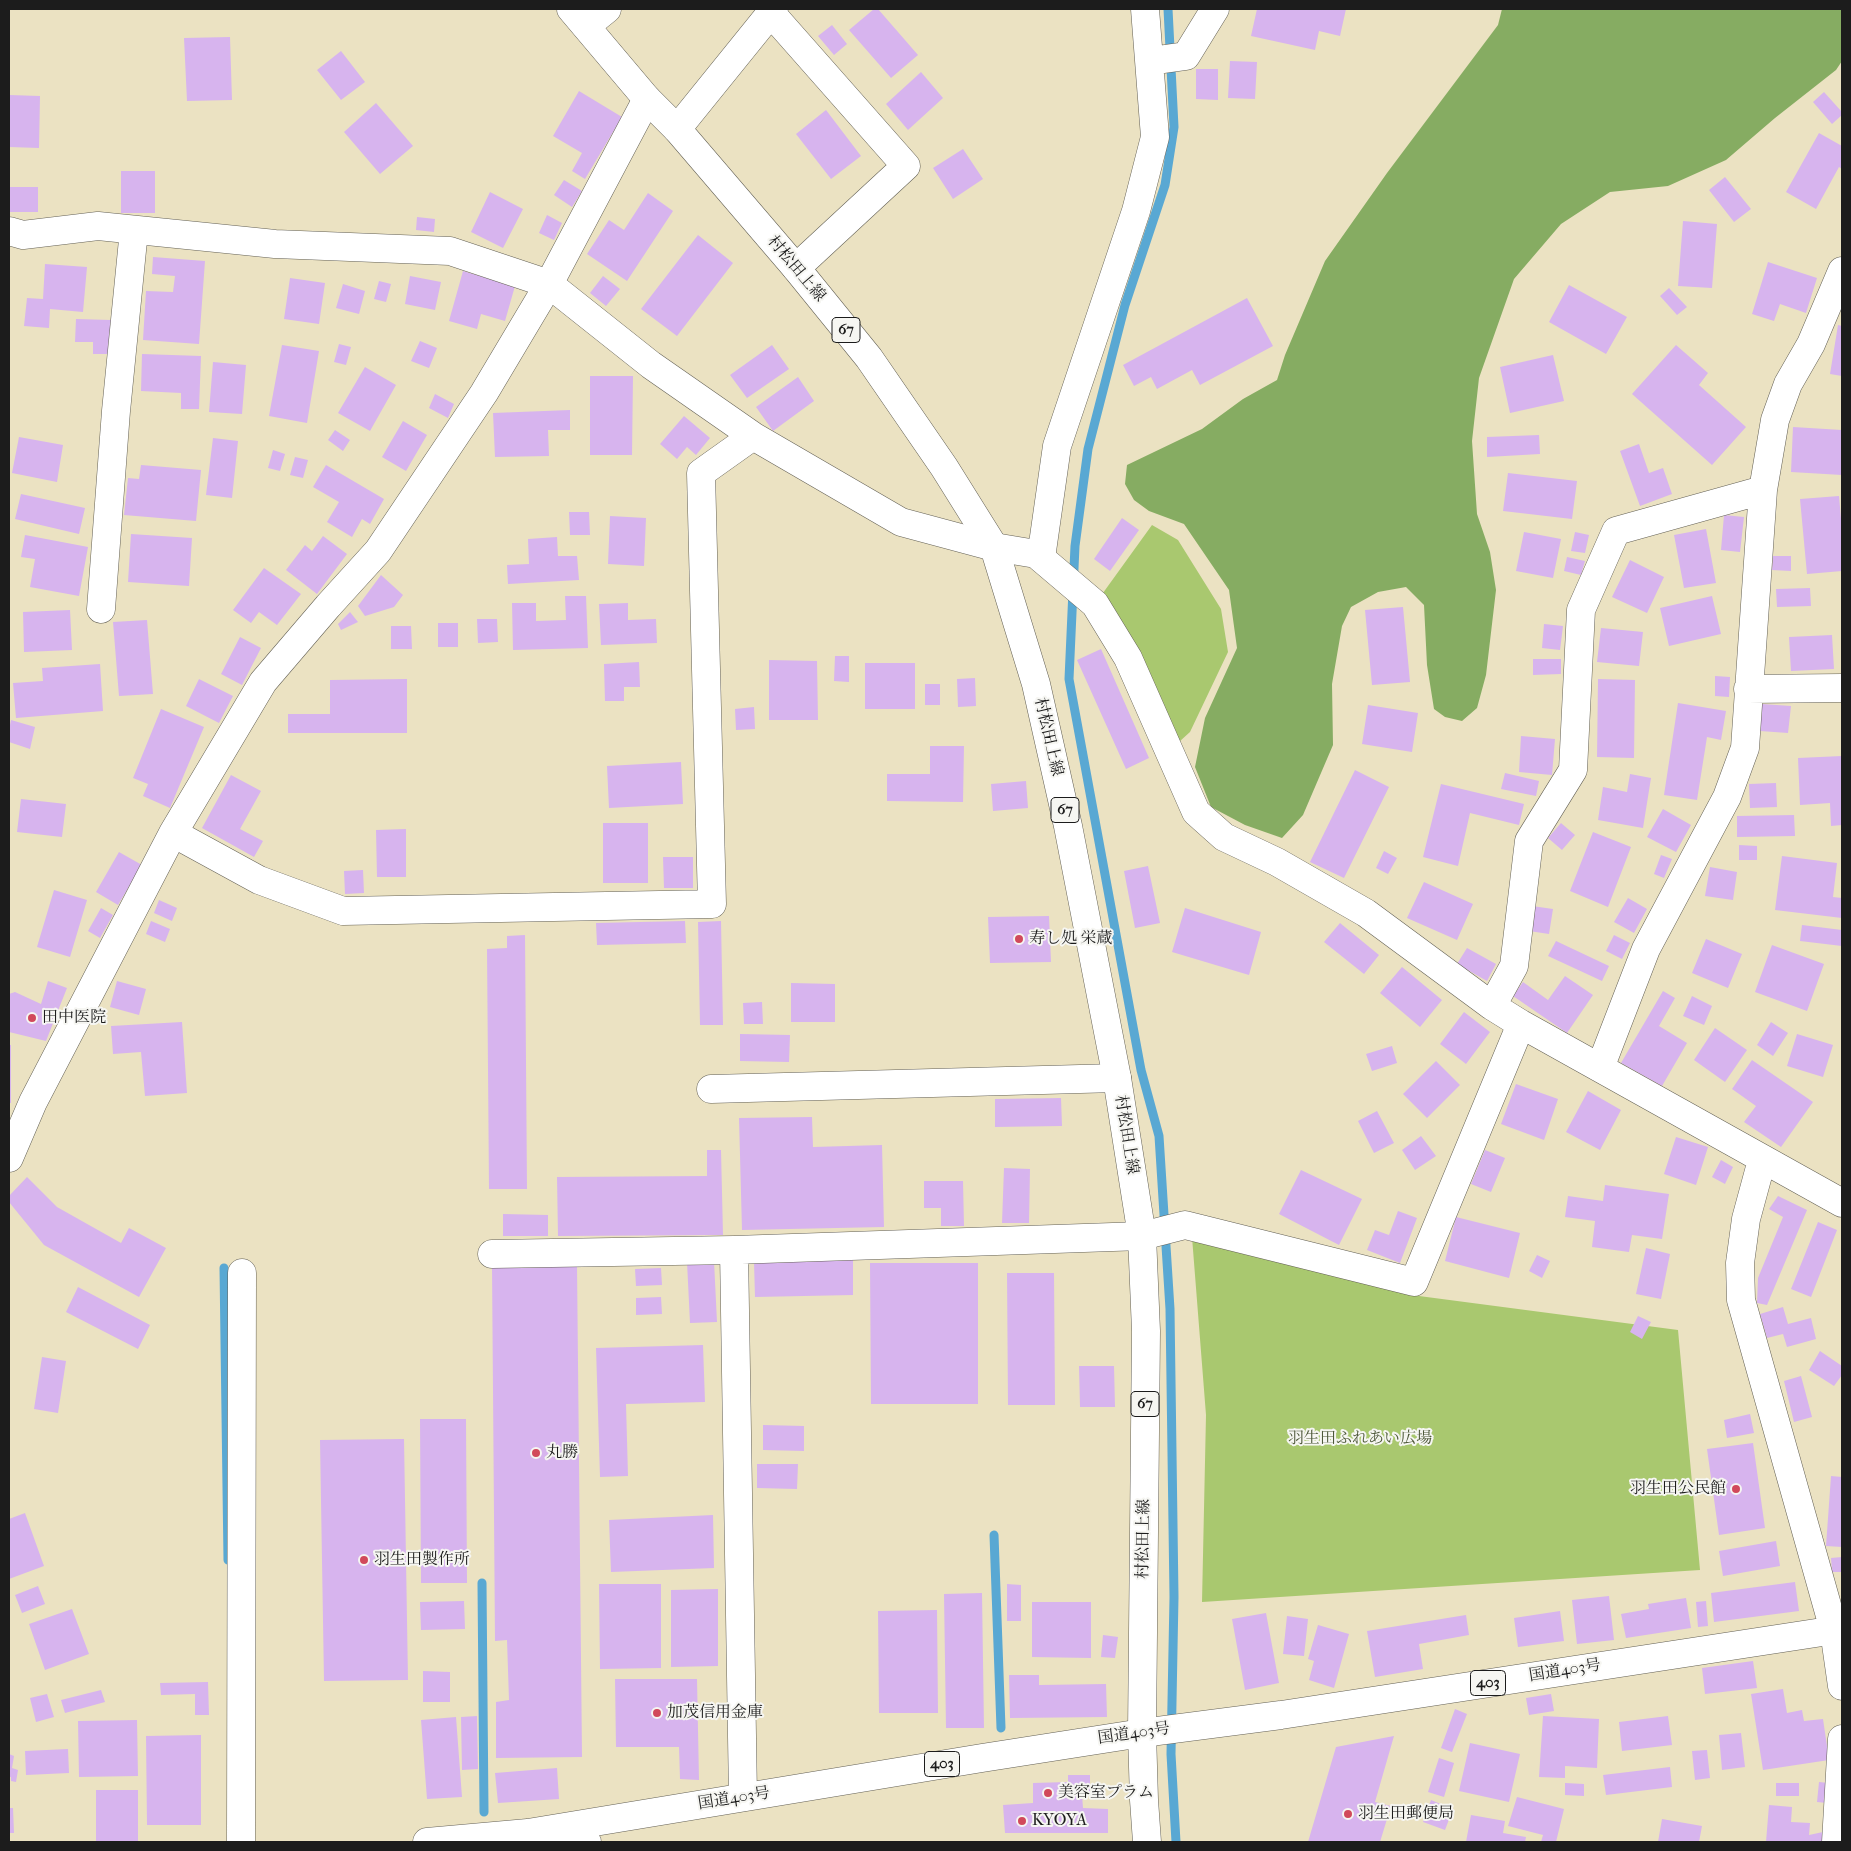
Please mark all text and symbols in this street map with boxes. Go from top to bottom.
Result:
street label: 村松田上線 [763,232,829,306]
road number: 67 [832,318,860,342]
street label: 村松田上線 [1030,696,1066,778]
road number: 67 [1051,798,1079,822]
place label: 寿し処 栄蔵 [1029,929,1112,949]
marker: 寿し処 栄蔵 [1013,933,1025,945]
place label: 田中医院 [42,1008,106,1028]
marker: 田中医院 [26,1012,38,1024]
street label: 村松田上線 [1110,1094,1142,1176]
road number: 67 [1131,1392,1159,1416]
park label: 羽生田ふれあい広場 [1288,1429,1432,1449]
place label: 丸勝 [546,1443,578,1463]
marker: 丸勝 [530,1447,542,1459]
place label: 羽生田公民館 [1630,1479,1726,1499]
marker: 羽生田公民館 [1730,1483,1742,1495]
street label: 村松田上線 [1134,1499,1154,1579]
place label: 羽生田製作所 [374,1550,470,1570]
marker: 羽生田製作所 [358,1554,370,1566]
street label: 国道403号 [1528,1656,1602,1686]
road number: 403 [1470,1670,1506,1696]
place label: 加茂信用金庫 [667,1703,763,1723]
marker: 加茂信用金庫 [651,1707,663,1719]
street label: 国道403号 [1097,1719,1171,1749]
road number: 403 [924,1752,960,1776]
place label: 美容室プラム [1058,1783,1154,1803]
street label: 国道403号 [697,1784,771,1814]
marker: 美容室プラム [1042,1787,1054,1799]
place label: 羽生田郵便局 [1358,1804,1454,1824]
marker: 羽生田郵便局 [1342,1808,1354,1820]
place label: KYOYA [1032,1811,1087,1831]
marker: KYOYA [1016,1815,1028,1827]

